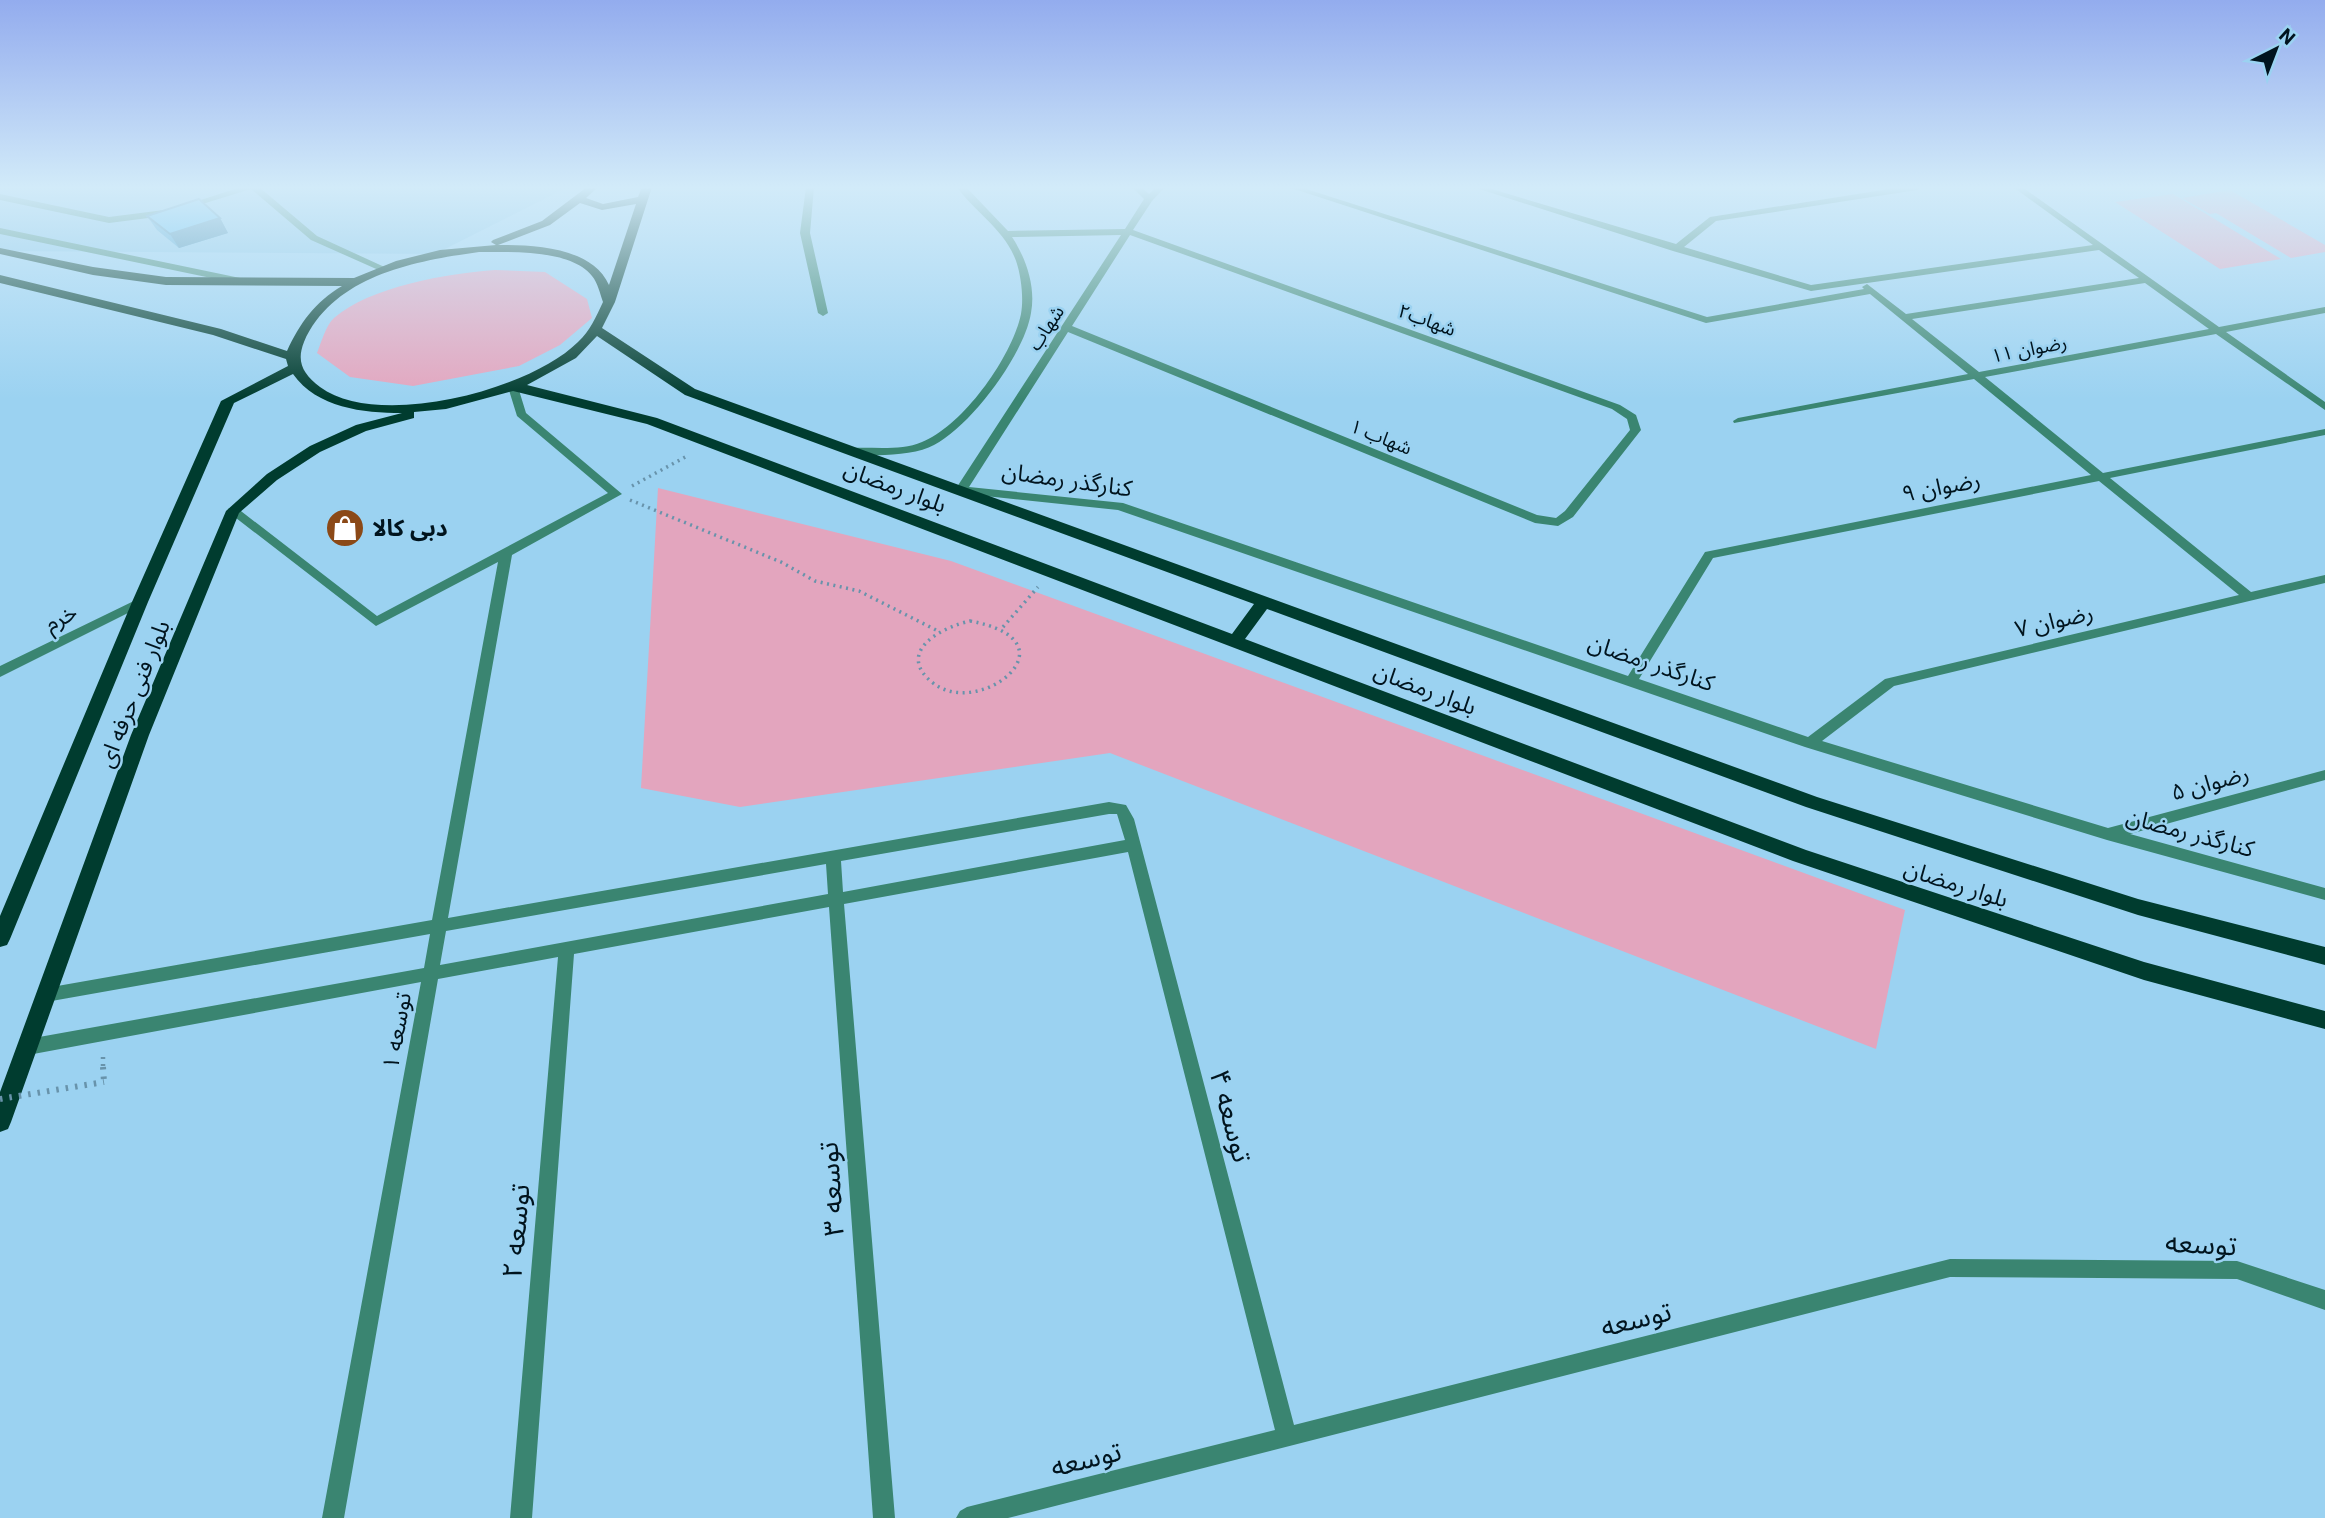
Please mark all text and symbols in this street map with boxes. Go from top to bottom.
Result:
north arrow [2241,14,2311,84]
text: N [2274,24,2300,50]
street label: شهاب۲ [1395,299,1459,341]
street label: شهاب [1023,301,1069,355]
street label: رضوان ۱۱ [1989,330,2069,368]
street label: شهاب ۱ [1347,414,1415,460]
street label: بلوار رمضان [840,455,950,519]
street label: کنارگذر رمضان [1000,457,1134,503]
street label: رضوان ۹ [1899,466,1983,508]
shop icon: دبی کالا [324,507,366,549]
place label: دبی کالا [372,515,448,542]
street label: خرم [40,599,84,641]
street label: رضوان ۷ [2012,599,2096,643]
street label: بلوار فنی حرفه ای [92,616,176,772]
street label: کنارگذر رمضان [1585,629,1718,697]
street label: بلوار رمضان [1370,657,1480,721]
street label: رضوان ۵ [2168,760,2252,806]
street label: کنارگذر رمضان [2123,803,2257,863]
street label: بلوار رمضان [1901,855,2011,913]
street label: توسعه ۱ [377,990,417,1072]
street label: توسعه ۴ [1203,1066,1259,1166]
street label: توسعه ۳ [811,1141,851,1237]
street label: توسعه ۲ [495,1182,537,1280]
street label: توسعه [2164,1226,2238,1262]
street label: توسعه [1597,1294,1675,1344]
street label: توسعه [1047,1434,1125,1484]

